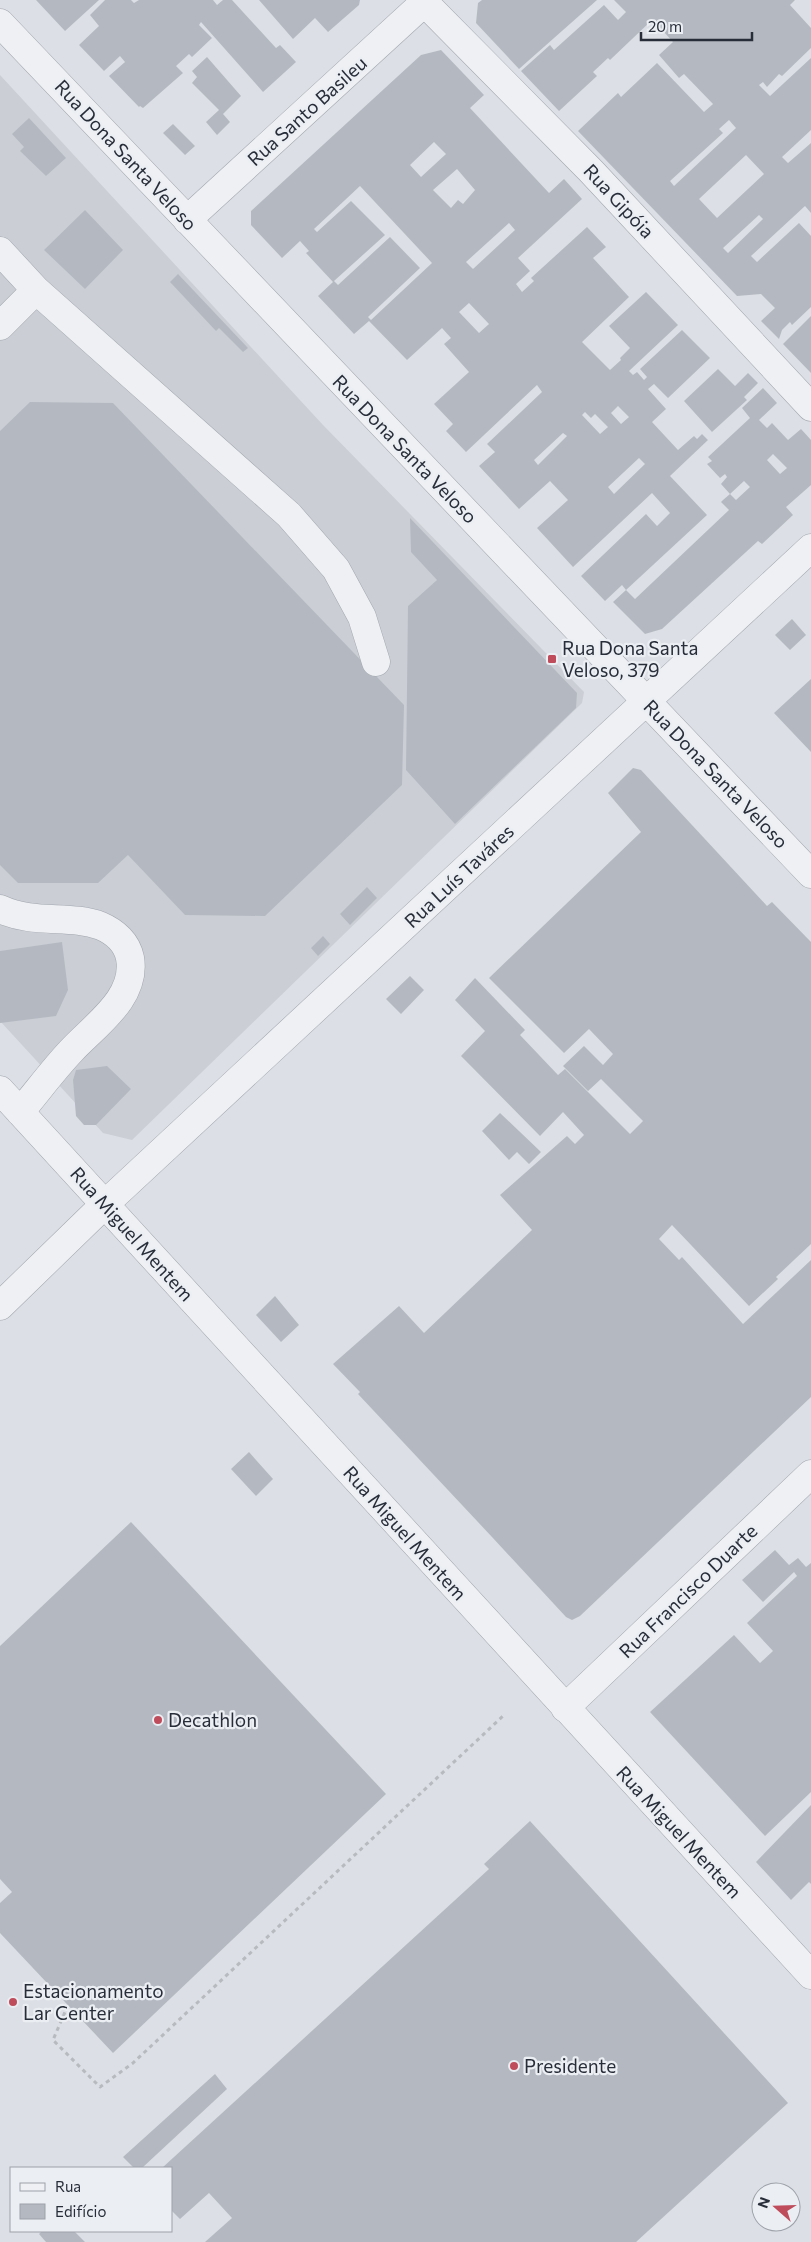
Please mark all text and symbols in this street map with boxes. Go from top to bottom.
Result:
scale bar [641,10,752,42]
text: 20 m [648,17,682,35]
street label: Rua Santo Basileu [242,51,371,170]
street label: Rua Dona Santa Veloso [51,75,202,235]
street label: Rua Gipóia [579,159,660,243]
street label: Rua Dona Santa Veloso [328,370,482,528]
place label: Rua Dona Santa Veloso, 379 [562,636,698,681]
marker: Rua Dona Santa Veloso, 379 [546,653,558,665]
street label: Rua Dona Santa Veloso [639,695,793,853]
street label: Rua Luís Taváres [399,819,518,932]
street label: Rua Miguel Mentem [66,1162,199,1305]
street label: Rua Miguel Mentem [339,1461,472,1604]
street label: Rua Francisco Duarte [614,1519,761,1662]
place label: Decathlon [168,1708,257,1731]
marker: Decathlon [152,1714,164,1726]
street label: Rua Miguel Mentem [612,1761,747,1903]
place label: Estacionamento Lar Center [23,1979,164,2024]
marker: Estacionamento Lar Center [7,1996,19,2008]
place label: Presidente [524,2054,616,2077]
marker: Presidente [508,2060,520,2072]
legend [10,2167,172,2232]
text: Rua [55,2177,81,2195]
north arrow [751,2182,801,2232]
text: N [754,2195,773,2210]
text: Edifício [55,2202,106,2220]

